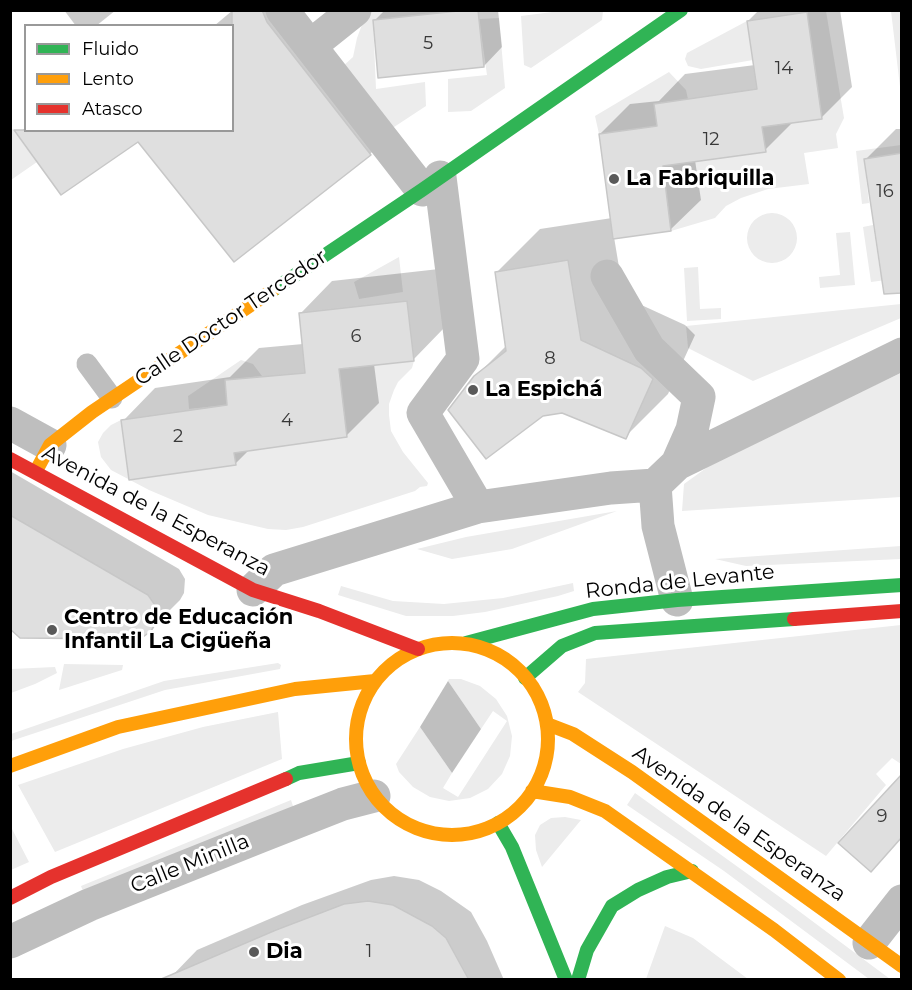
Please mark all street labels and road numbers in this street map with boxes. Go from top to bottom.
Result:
street label: Calle Doctor Tercedor [130,244,332,392]
street label: Avenida de la Esperanza [38,440,274,582]
street label: Ronda de Levante [584,560,776,604]
street label: Avenida de la Esperanza [628,741,850,907]
street label: Calle Minilla [127,829,253,899]

